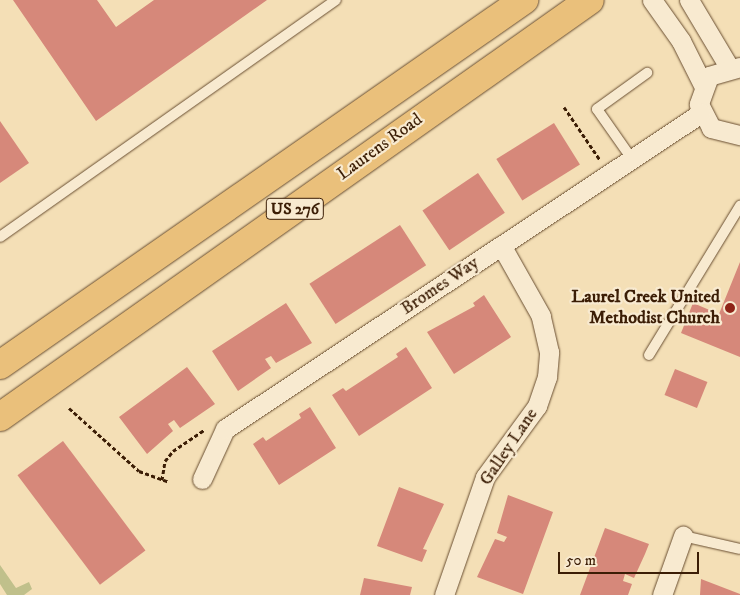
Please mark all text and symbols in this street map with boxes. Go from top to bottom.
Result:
street label: Laurens Road [333,109,427,185]
road number: US 276 [265,195,325,222]
street label: Bromes Way [397,252,483,320]
place label: Laurel Creek United Methodist Church [571,287,720,330]
marker: Laurel Creek United Methodist Church [724,302,736,314]
street label: Galley Lane [475,404,543,490]
scale bar [560,542,701,574]
text: 50 m [566,551,596,570]

